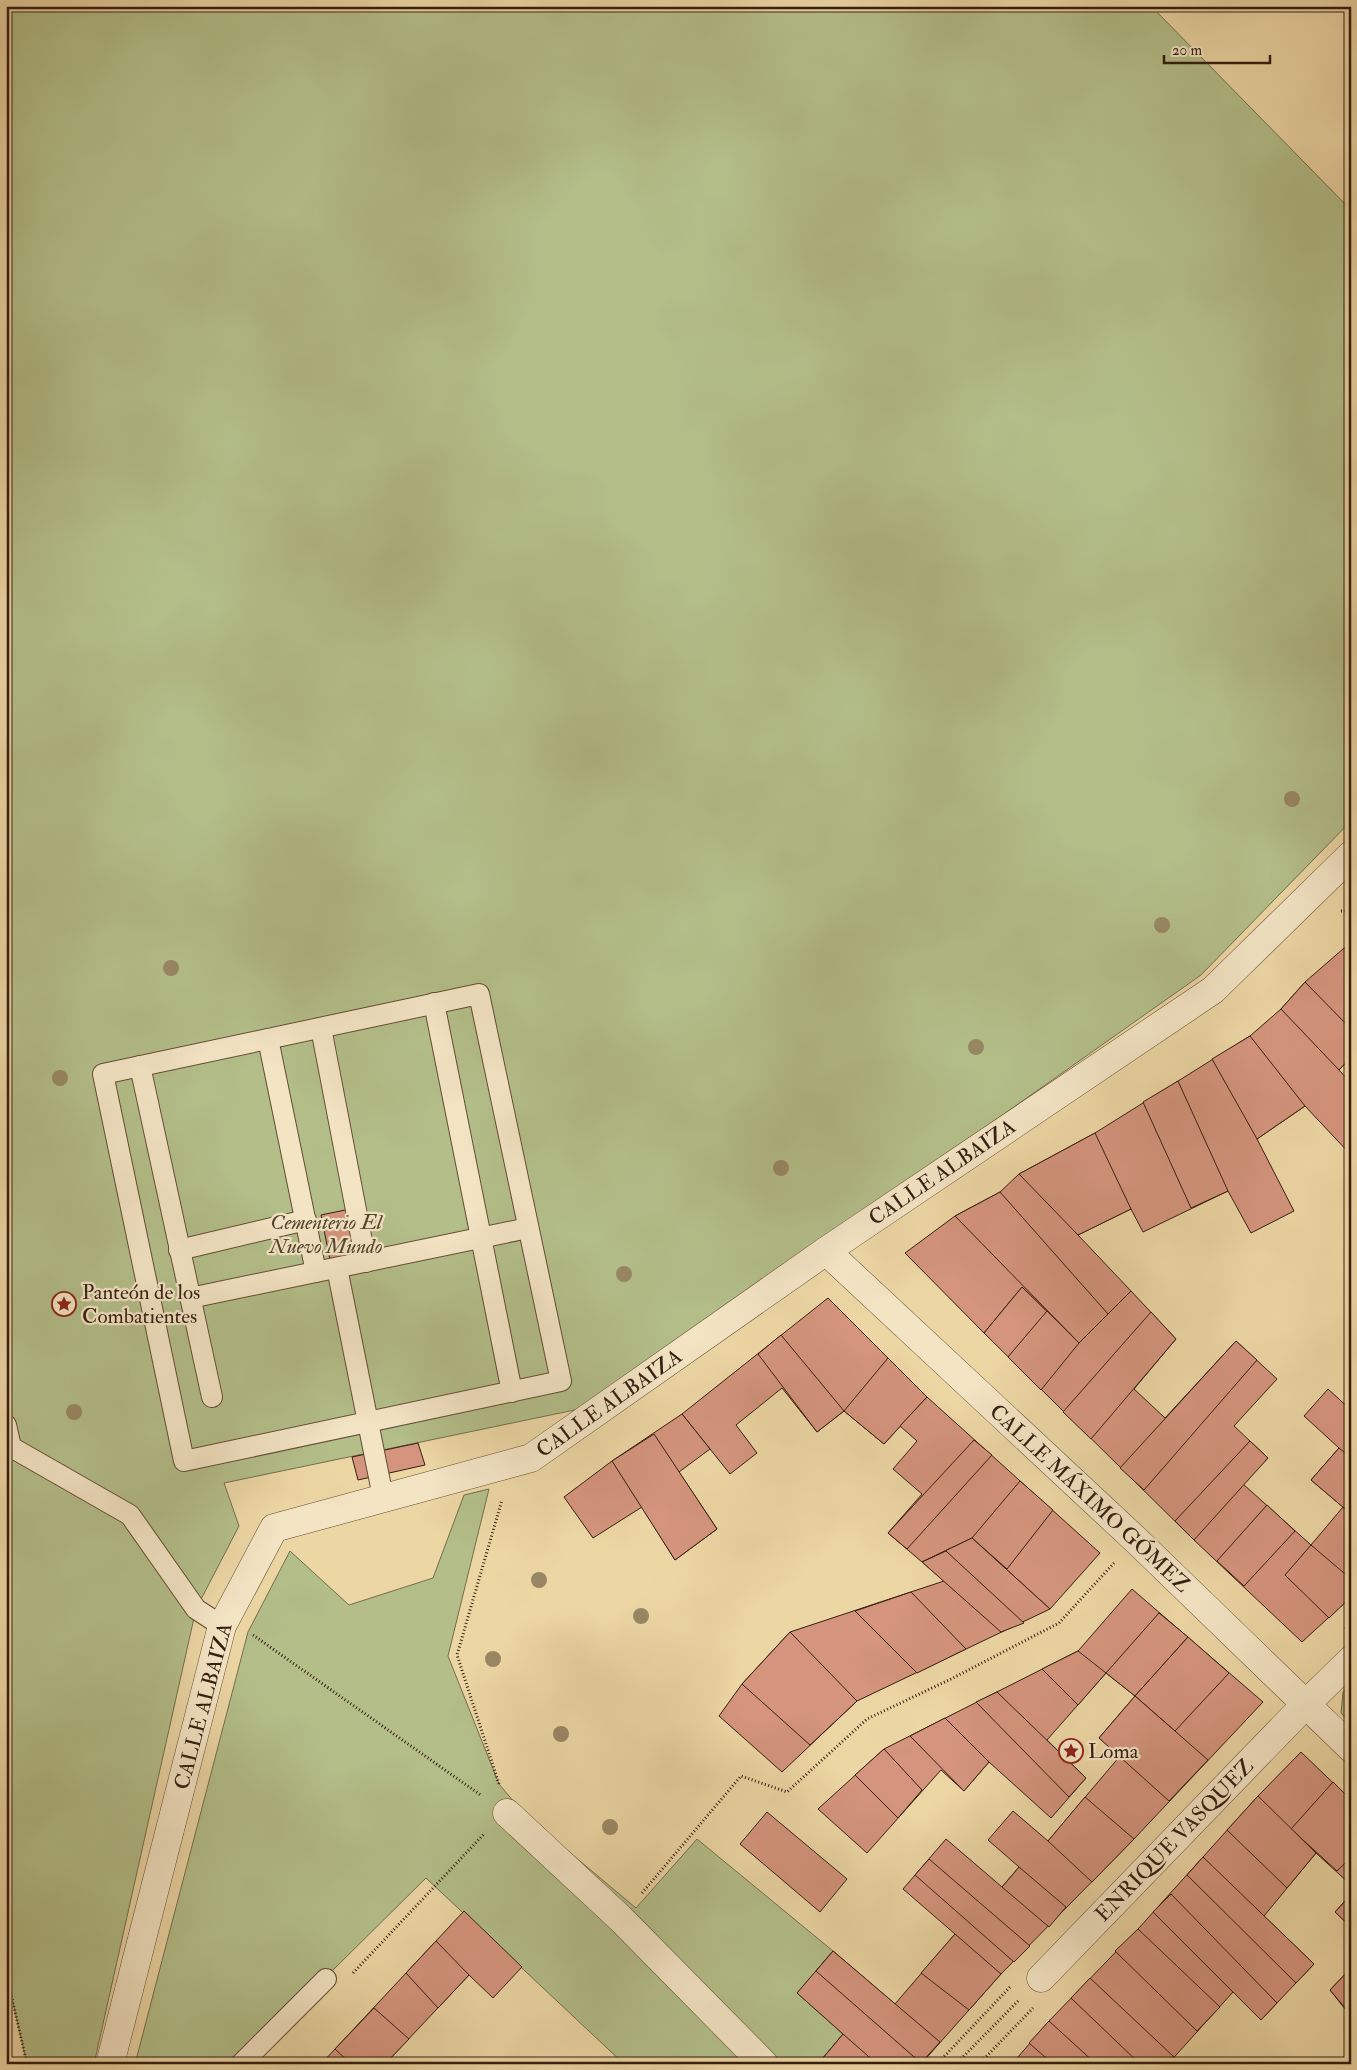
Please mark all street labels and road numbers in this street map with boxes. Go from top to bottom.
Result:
street label: CALLE ALBAIZA [863,1113,1021,1232]
street label: CALLE ALBAIZA [531,1343,687,1464]
street label: CALLE MÁXIMO GÓMEZ [984,1398,1196,1599]
street label: CALLE ALBAIZA [168,1620,239,1793]
street label: ENRIQUE VASQUEZ [1089,1753,1260,1928]

